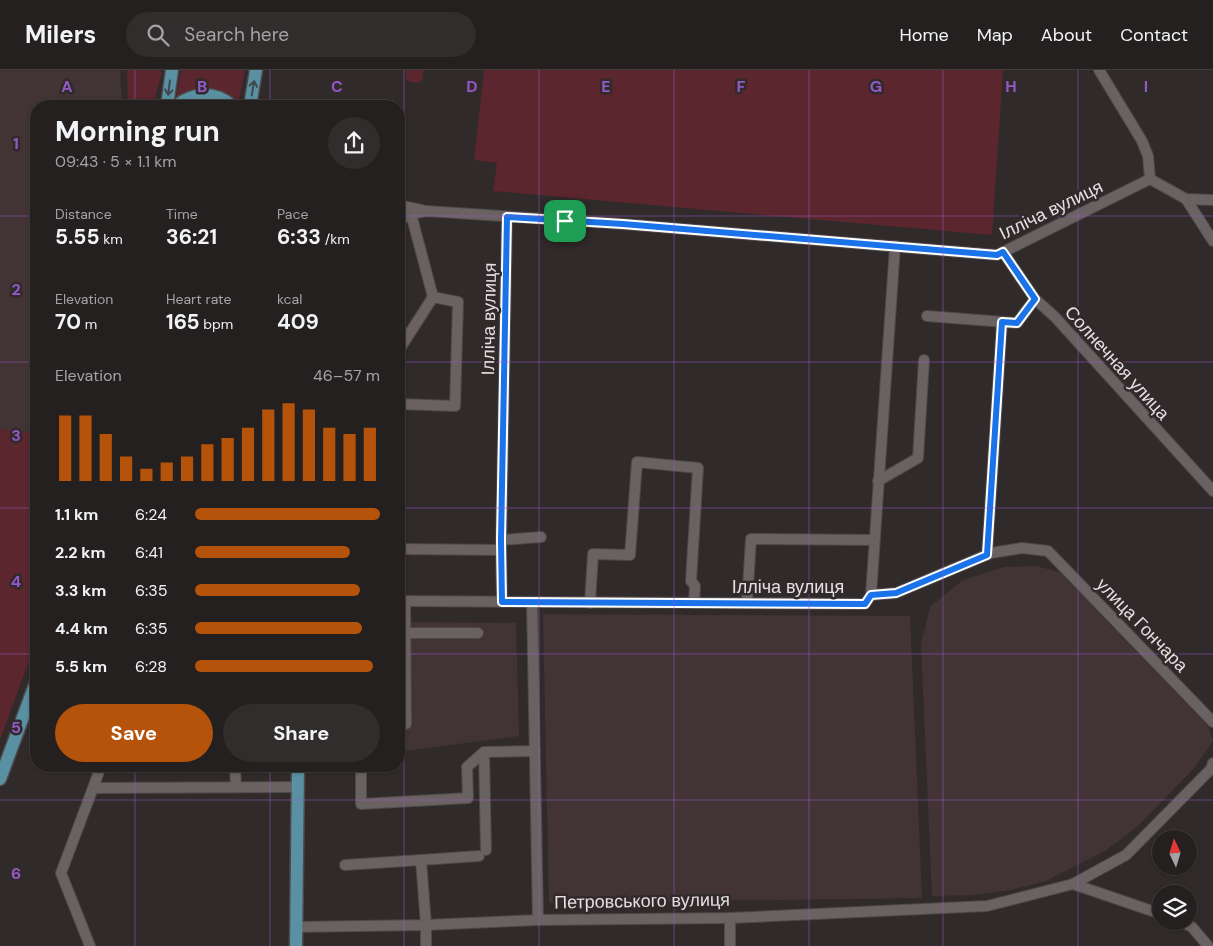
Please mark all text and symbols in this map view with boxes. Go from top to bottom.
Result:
search box [126,12,476,57]
text: Milers [25,19,96,50]
icon: search [144,21,172,49]
text: Search here [184,22,289,47]
text: Home [899,23,949,47]
text: Map [977,23,1013,47]
text: About [1041,23,1092,47]
text: Contact [1120,23,1188,47]
text: A [61,76,73,97]
text: B [197,76,207,97]
text: C [331,76,343,97]
text: D [466,76,478,97]
text: E [601,76,611,97]
text: F [737,76,746,97]
text: G [870,76,882,97]
text: H [1005,76,1017,97]
text: I [1144,76,1148,97]
one-way arrow [164,80,174,96]
one-way arrow [249,81,259,97]
text: Morning run [55,113,220,150]
button: share [328,117,380,169]
text: 1 [13,133,19,154]
text: 09:43 · 5 × 1.1 km [55,151,177,172]
street label: Ілліча вулиця [995,175,1107,245]
pin [544,200,586,242]
text: Distance [55,205,112,223]
text: Time [166,205,198,223]
text: Pace [277,205,308,223]
icon: arrive [551,207,579,235]
text: 5.55 [55,223,99,251]
text: 36:21 [166,223,217,251]
text: 6:33 [277,223,321,251]
text: km [99,230,123,248]
text: /km [321,230,350,248]
street label: Ілліча вулиця [476,263,502,375]
text: 2 [11,279,21,300]
text: Elevation [55,290,113,308]
text: Heart rate [166,290,231,308]
text: kcal [277,290,302,308]
street label: Солнечная улица [1059,301,1175,426]
text: 70 [55,308,81,336]
text: 165 [166,308,200,336]
text: 409 [277,308,319,336]
text: m [81,315,97,333]
text: bpm [200,315,233,333]
text: Elevation [55,365,122,386]
text: 46–57 m [313,365,380,386]
text: 3 [11,425,21,446]
text: 1.1 km [55,504,98,525]
text: 6:24 [135,504,167,525]
text: 2.2 km [55,542,106,563]
text: 6:41 [135,542,163,563]
text: 4 [11,571,21,592]
street label: улица Гончара [1091,573,1194,678]
street label: Ілліча вулиця [732,575,844,599]
text: 3.3 km [55,580,106,601]
text: 6:35 [135,580,168,601]
text: 4.4 km [55,618,108,639]
text: 6:35 [135,618,168,639]
text: 5.5 km [55,656,107,677]
text: 6:28 [135,656,167,677]
button: Save [55,704,213,762]
button: Share [223,704,380,762]
text: 5 [11,717,21,738]
north arrow [1152,830,1198,875]
map controls [1152,830,1197,930]
text: 6 [11,863,21,884]
button: layers [1152,885,1197,930]
street label: Петровського вулиця [554,887,730,915]

